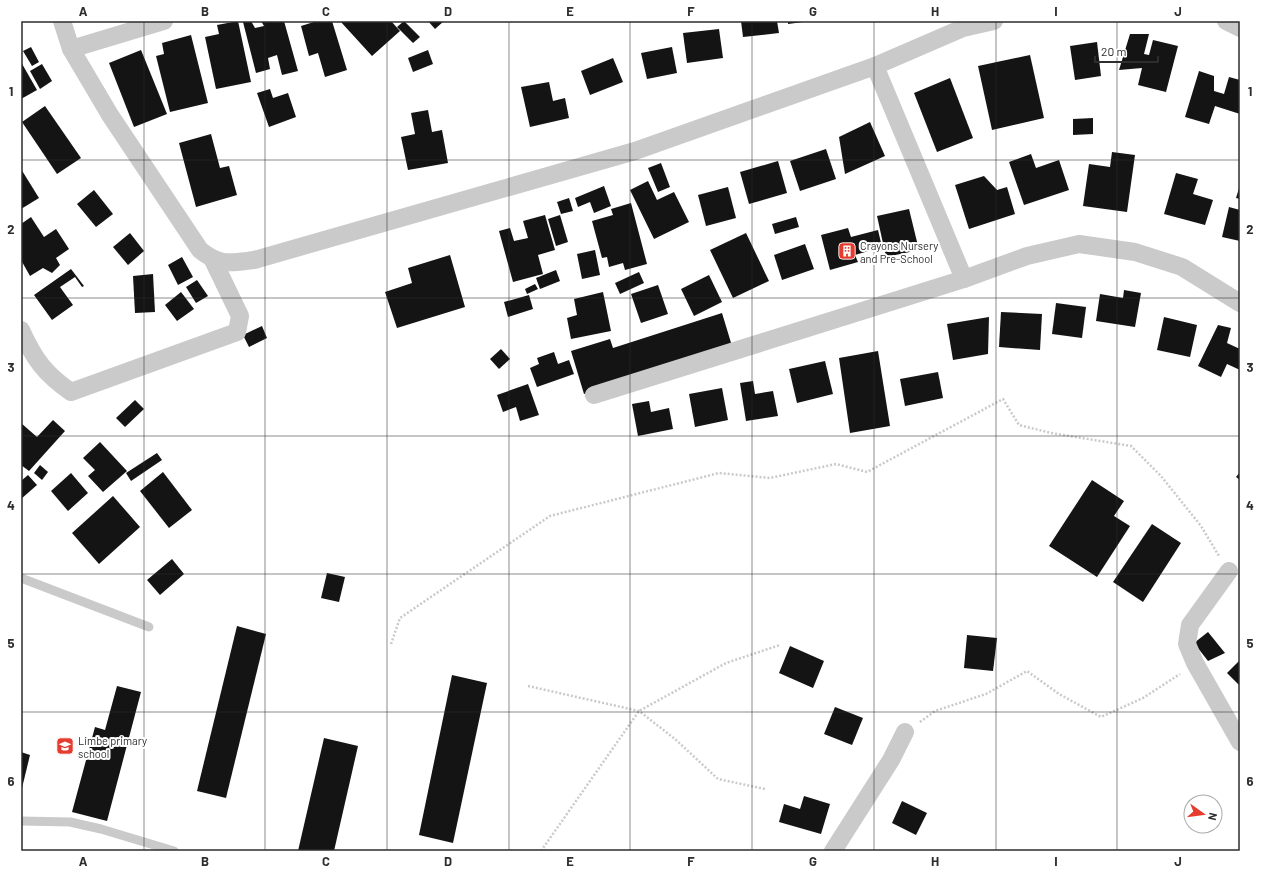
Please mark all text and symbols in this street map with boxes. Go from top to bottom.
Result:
text: A [79,3,88,19]
text: B [201,3,209,19]
text: C [322,3,330,19]
text: D [444,3,452,19]
text: E [566,3,574,19]
text: F [687,3,695,19]
text: G [809,3,817,19]
text: H [931,3,939,19]
text: I [1054,3,1058,19]
text: J [1174,3,1182,19]
scale bar [1095,38,1158,64]
text: 20 m [1101,44,1127,58]
text: 1 [9,83,13,99]
text: 1 [1248,83,1252,99]
text: 2 [7,221,15,237]
text: 2 [1246,221,1254,237]
place label: Crayons Nursery and Pre-School [860,239,938,265]
building icon: Crayons Nursery and Pre-School [837,241,857,261]
text: 3 [7,359,15,375]
text: 3 [1246,359,1254,375]
text: 4 [7,497,15,513]
text: 4 [1246,497,1254,513]
text: 5 [7,635,15,651]
text: 5 [1246,635,1254,651]
place label: Limbe primary school [78,734,147,760]
school or university icon: Limbe primary school [55,736,75,756]
text: 6 [8,773,15,789]
text: 6 [1247,773,1254,789]
north arrow [1183,794,1223,834]
text: N [1206,811,1220,822]
text: A [79,853,88,869]
text: B [201,853,209,869]
text: C [322,853,330,869]
text: D [444,853,452,869]
text: E [566,853,574,869]
text: F [687,853,695,869]
text: G [809,853,817,869]
text: H [931,853,939,869]
text: I [1054,853,1058,869]
text: J [1174,853,1182,869]

